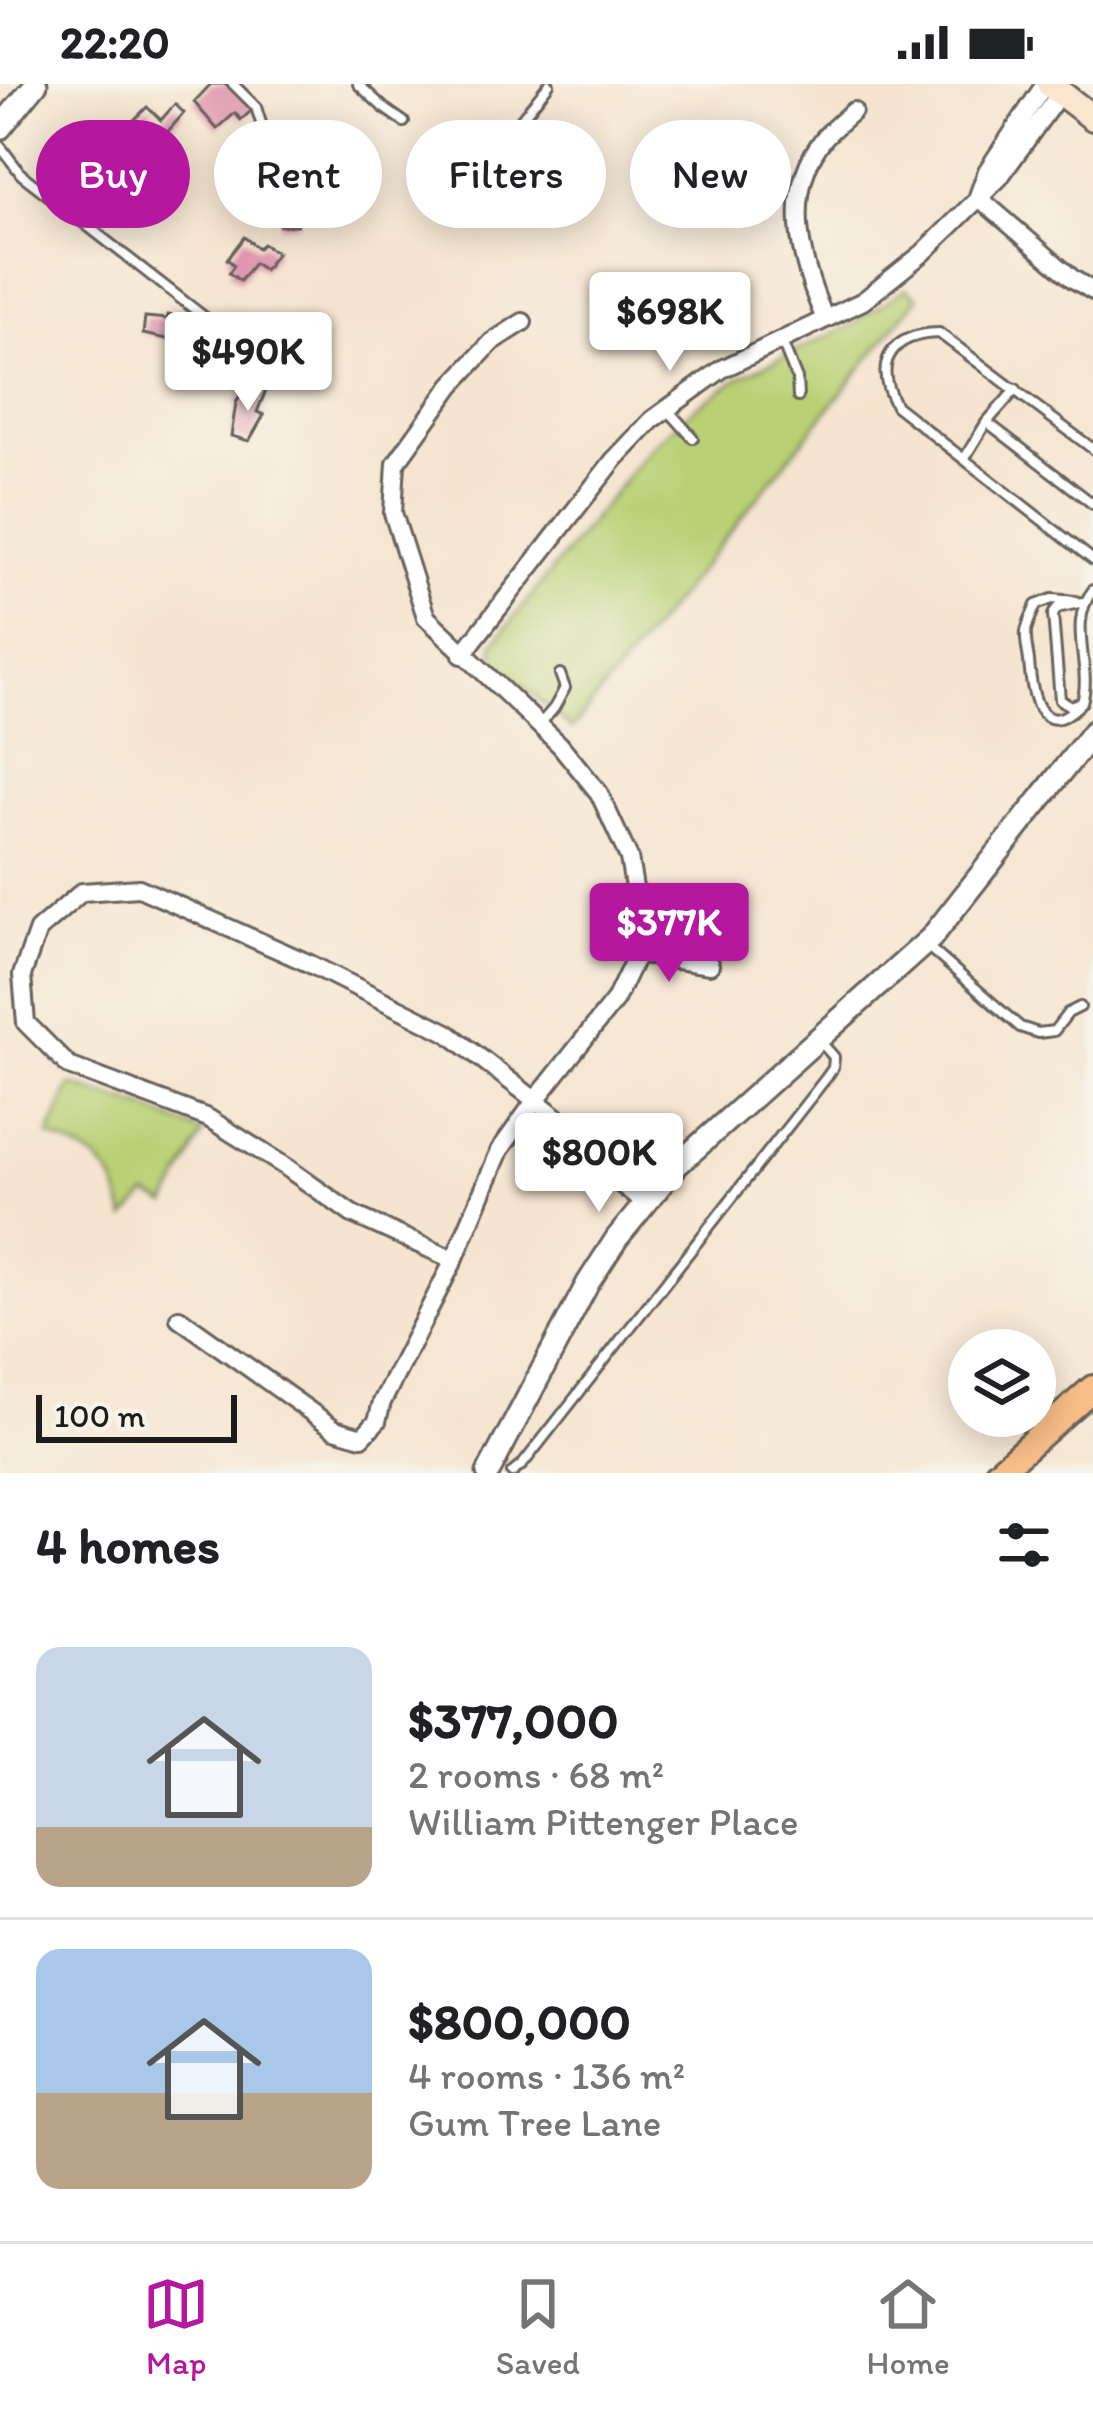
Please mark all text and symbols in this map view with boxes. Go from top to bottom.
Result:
text: 22:20 [60,15,170,69]
chip: Buy [36,120,190,228]
chip: Rent [214,120,382,228]
chip: Filters [406,120,606,228]
chip: New [630,120,791,228]
pin: $698K [586,272,754,374]
text: $698K [616,287,724,334]
pin: $490K [164,312,332,414]
text: $490K [192,327,304,374]
pin: $377K [585,883,753,985]
text: $377K [617,898,721,945]
pin: $800K [515,1113,683,1215]
text: $800K [542,1128,656,1175]
map controls [948,1329,1056,1437]
button: layers [948,1329,1056,1437]
scale bar [36,1389,237,1442]
text: 100 m [54,1396,145,1435]
icon: filters [991,1512,1057,1578]
text: 4 homes [36,1515,220,1576]
text: $377,000 [408,1690,619,1751]
icon: home [132,1695,276,1839]
text: 2 rooms · 68 m² [408,1751,664,1798]
text: William Pittenger Place [408,1798,799,1845]
text: $800,000 [408,1991,631,2052]
icon: home [132,1997,276,2141]
text: 4 rooms · 136 m² [408,2052,685,2099]
text: Gum Tree Lane [408,2099,661,2146]
tab: Map [143,2271,209,2382]
tab: Saved [496,2271,580,2382]
tab: Home [867,2271,950,2382]

